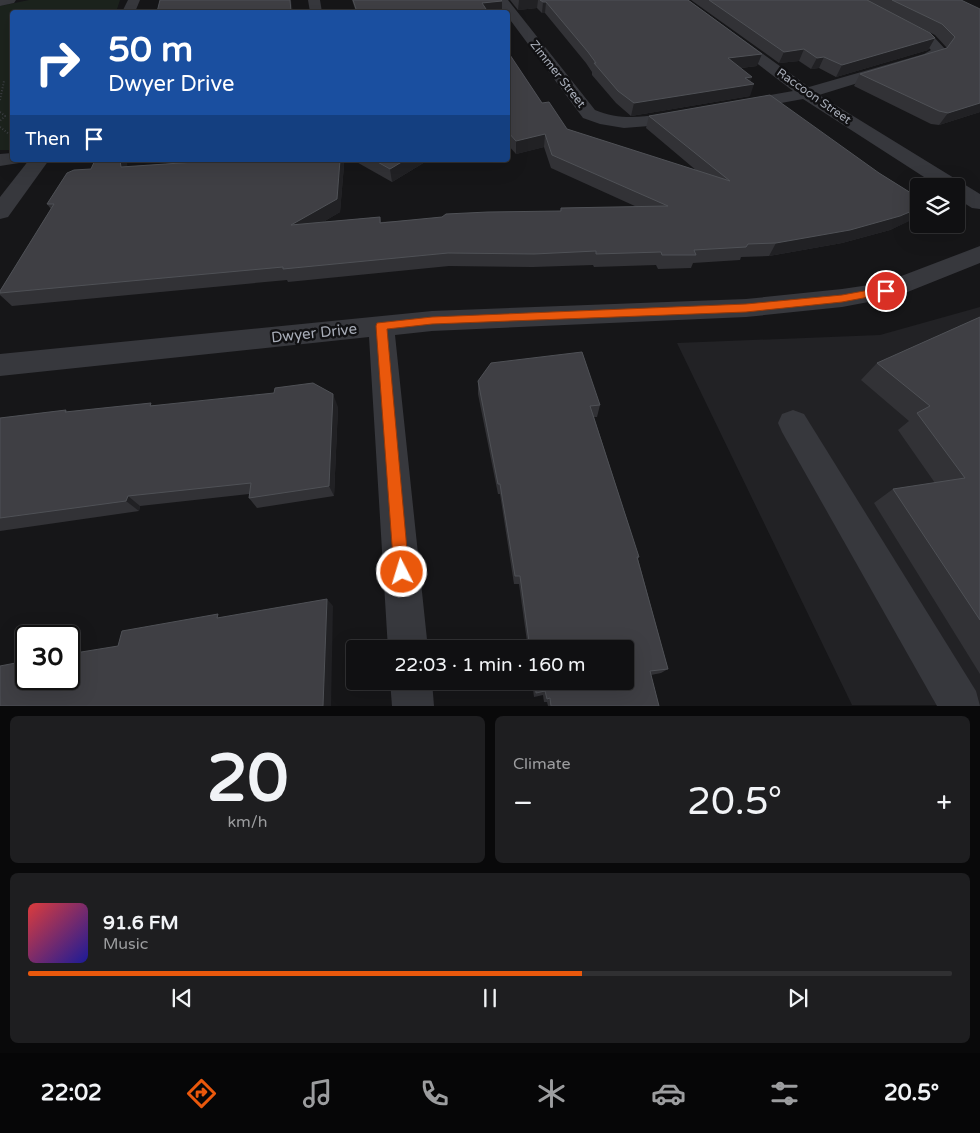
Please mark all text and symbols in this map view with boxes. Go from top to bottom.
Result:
text: 50 m [108,29,193,71]
icon: right [25,30,90,95]
street label: Zimmer Street [527,38,589,111]
street label: Raccoon Street [774,65,854,127]
text: Dwyer Drive [108,71,234,97]
icon: arrive [80,125,108,153]
text: Then [25,128,70,150]
map controls [910,178,965,233]
button: layers [910,178,965,233]
pin [865,270,907,312]
icon: arrive [872,277,900,305]
street label: Dwyer Drive [270,320,358,346]
position arrow [375,545,427,597]
speed limit sign: 30 [15,625,80,690]
text: 22:03 · 1 min · 160 m [394,654,586,676]
text: 20 [207,740,288,819]
text: Climate [513,754,571,774]
text: 20.5° [687,779,782,825]
text: − [513,786,533,820]
text: + [936,786,952,820]
text: km/h [227,812,268,832]
text: 91.6 FM [103,912,179,934]
text: Music [103,934,148,954]
icon: previous [168,984,196,1012]
icon: pause [476,984,504,1012]
icon: next [784,984,812,1012]
icon: directions [184,1076,219,1111]
icon: music [300,1076,335,1111]
icon: phone [417,1076,452,1111]
icon: climate [534,1076,569,1111]
icon: car [651,1076,686,1111]
icon: filters [767,1076,802,1111]
text: 22:02 [41,1080,102,1106]
text: 20.5° [884,1080,939,1106]

